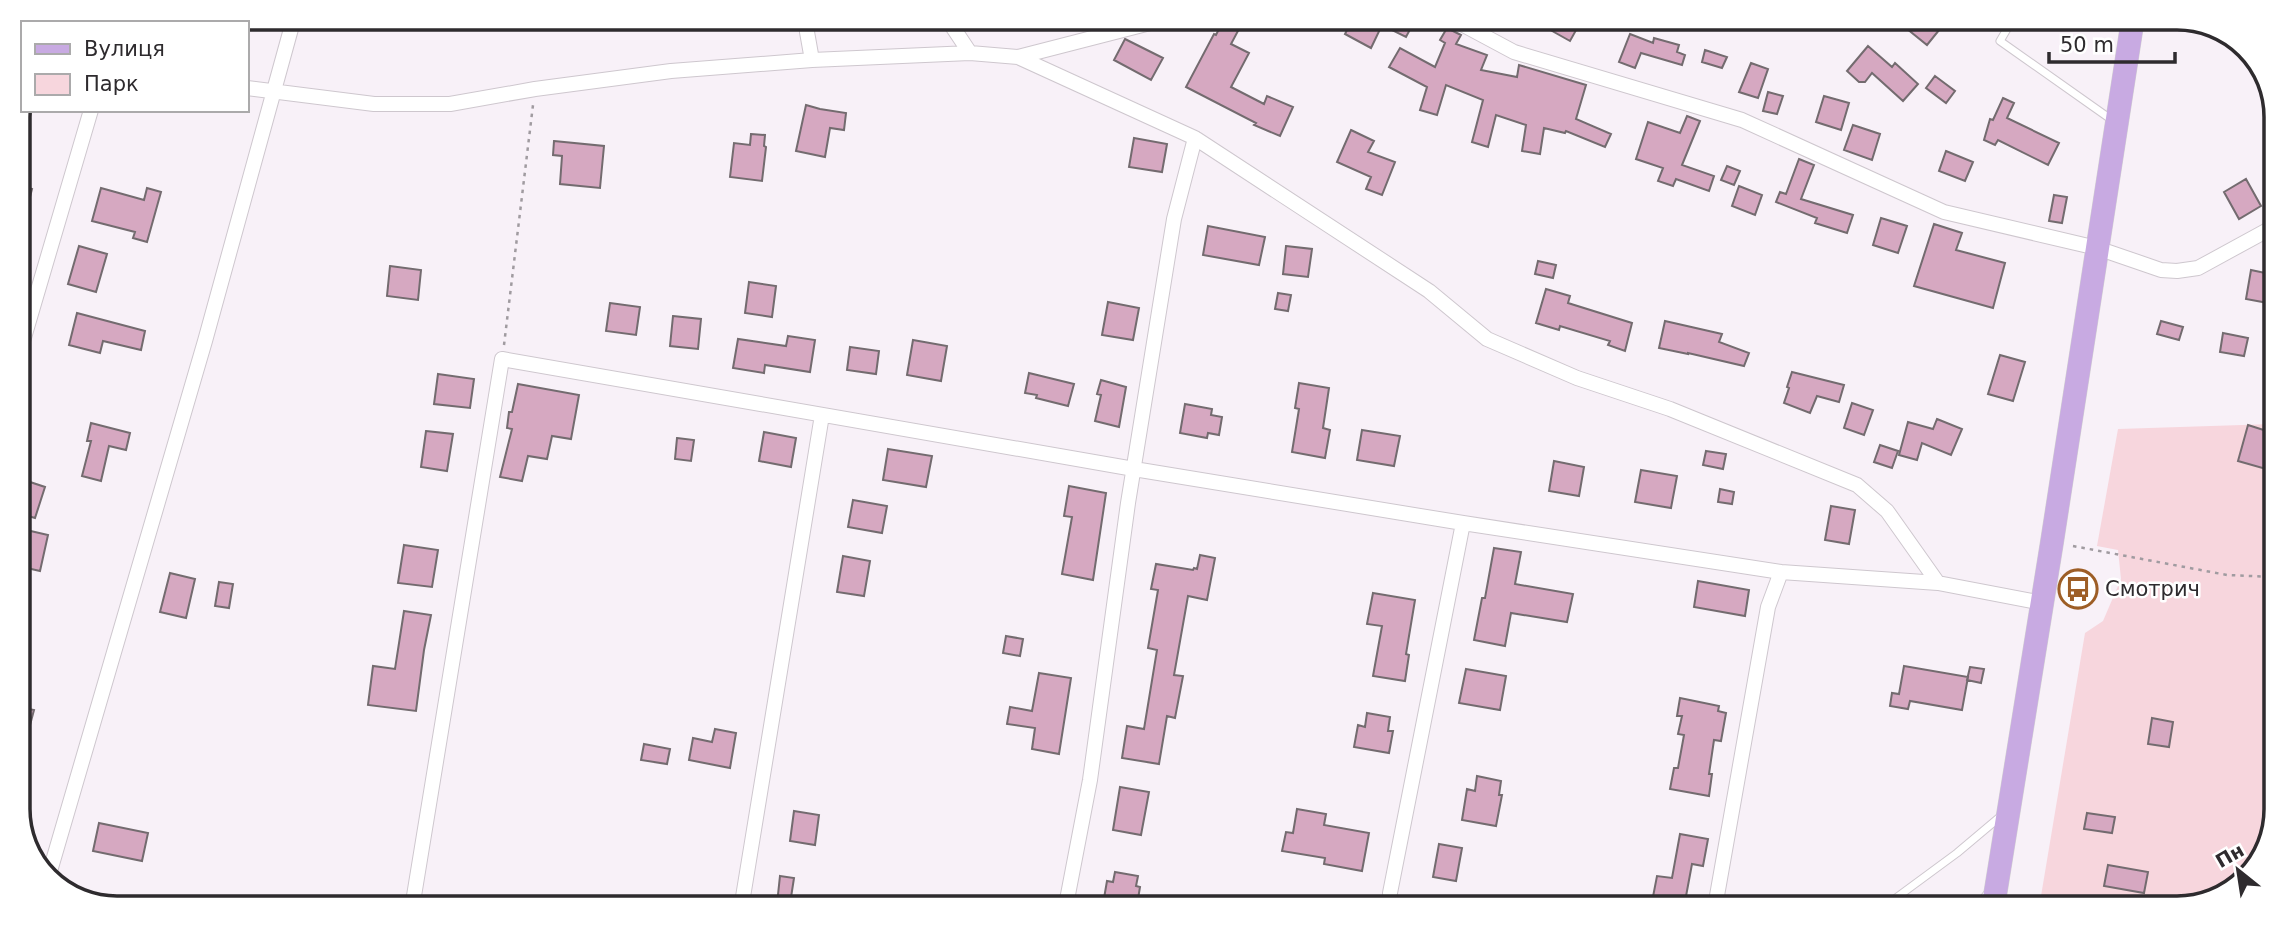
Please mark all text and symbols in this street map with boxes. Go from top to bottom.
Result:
legend [21,21,248,112]
scale bar [2049,21,2175,65]
text: 50 m [2060,33,2114,57]
text: Вулиця [84,37,165,61]
text: Парк [84,72,139,96]
bus stop icon: Смотрич [2057,568,2099,610]
place label: Смотрич [2105,577,2200,601]
north arrow [2203,835,2273,905]
text: Пн [2211,838,2248,872]

